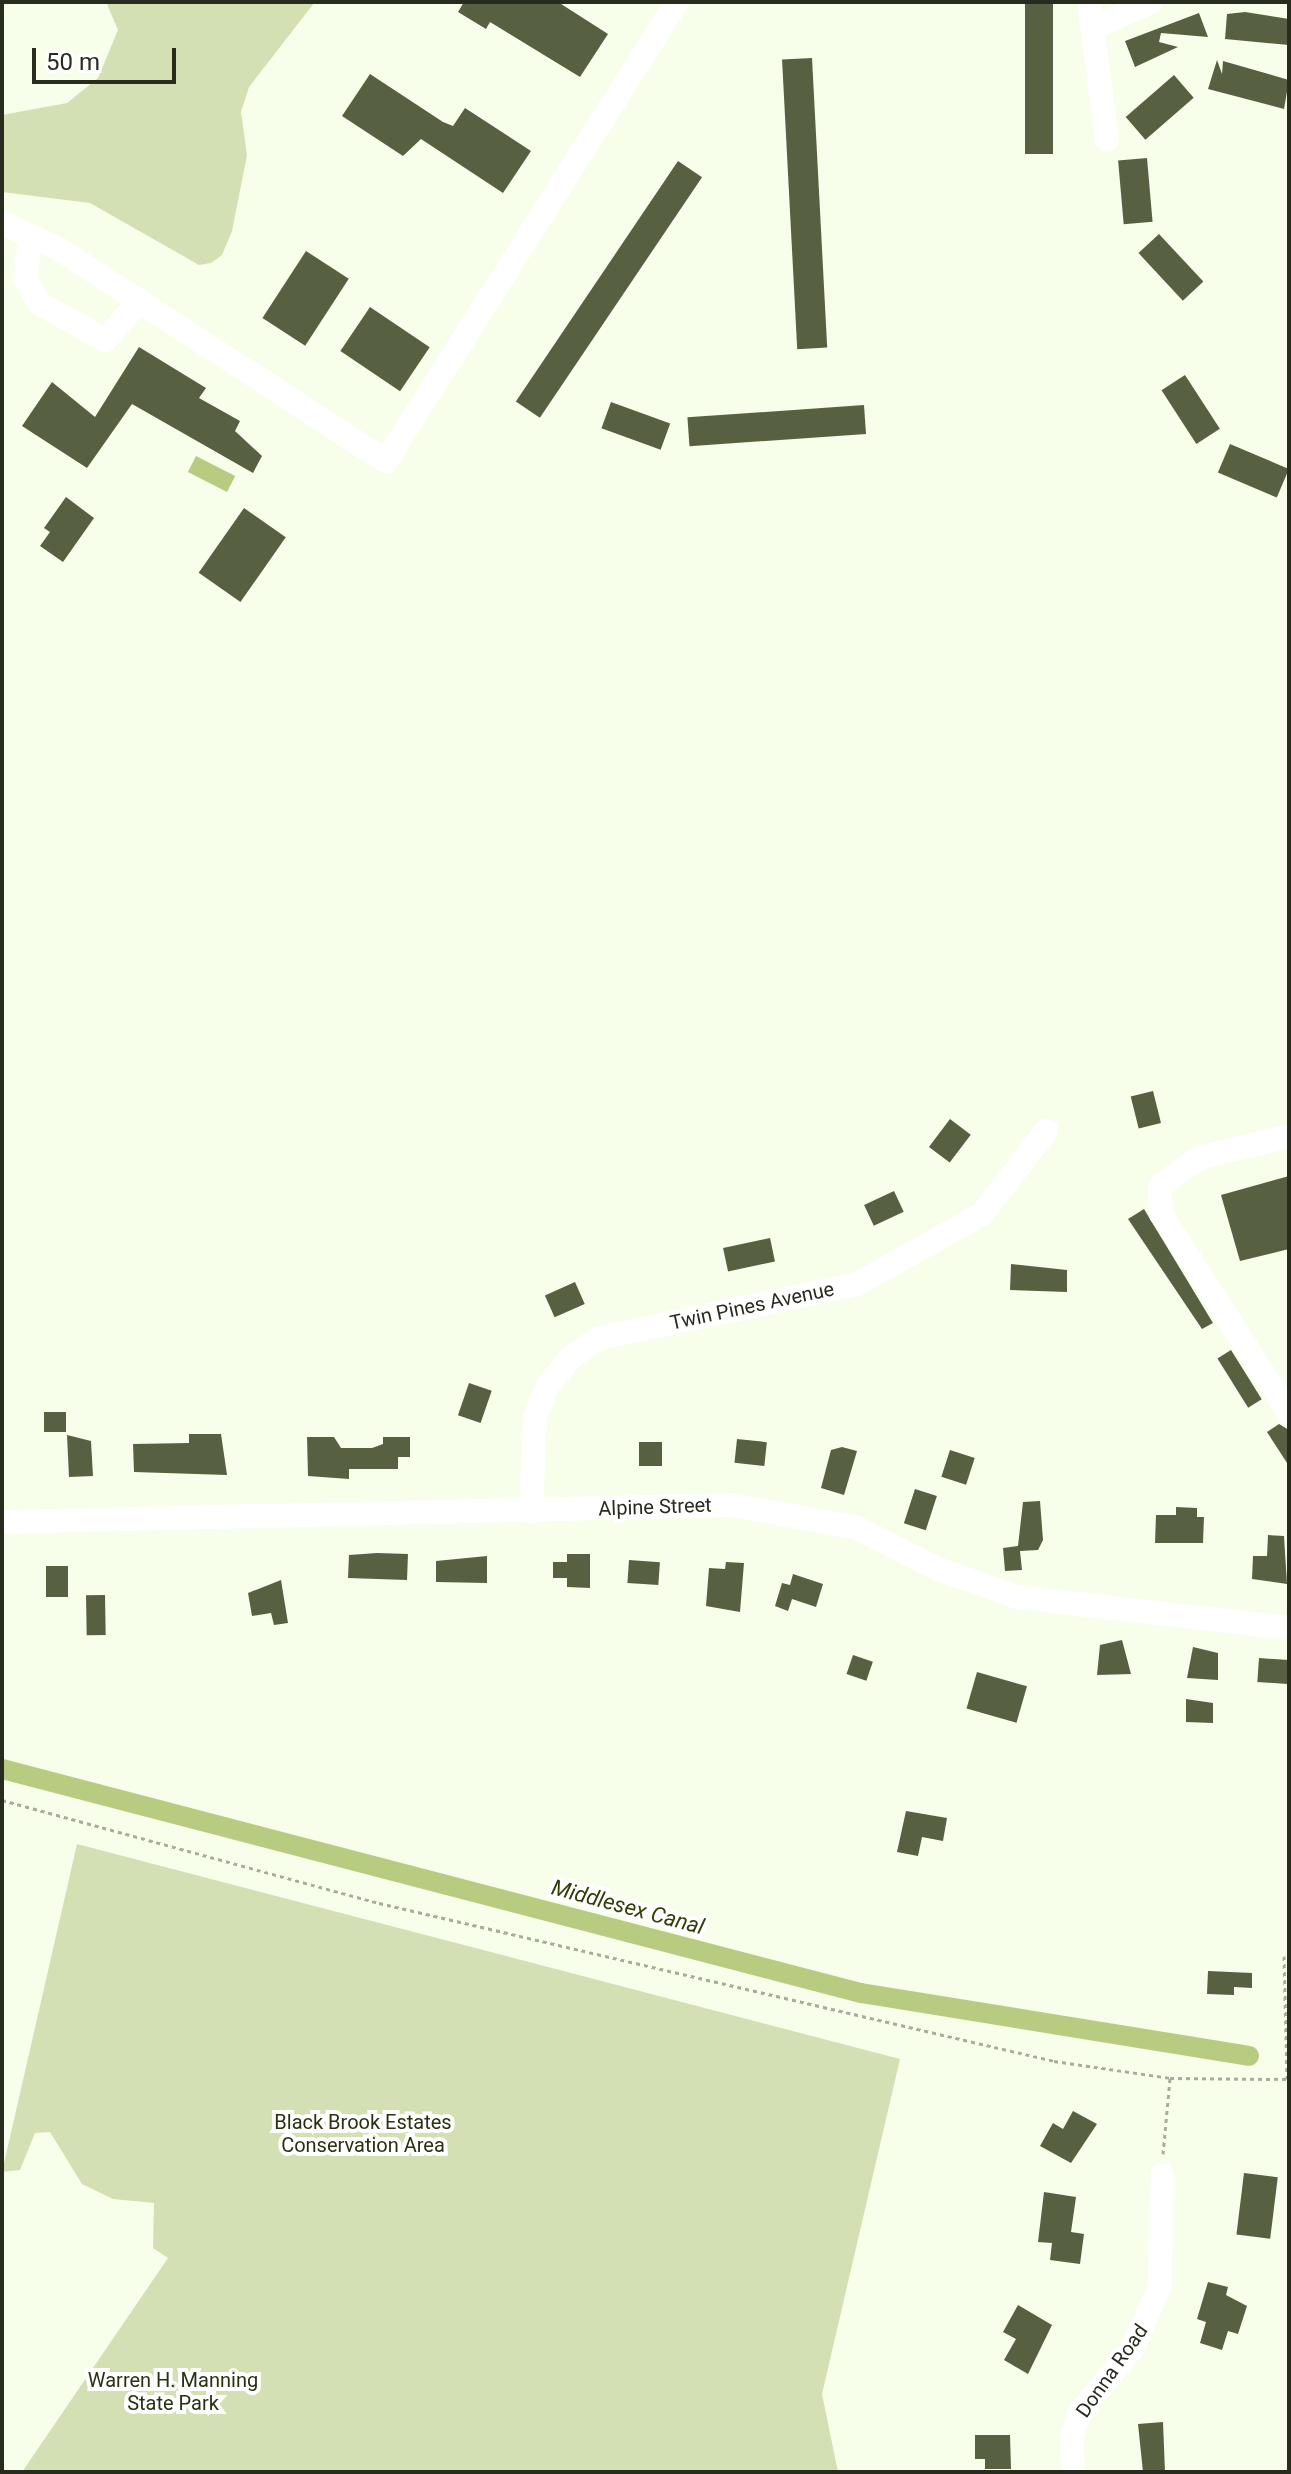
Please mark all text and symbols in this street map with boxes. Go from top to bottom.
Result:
scale bar [36,32,180,82]
text: 50 m [46,48,100,76]
street label: Twin Pines Avenue [668,1277,836,1335]
street label: Alpine Street [598,1493,712,1521]
water label: Middlesex Canal [549,1874,707,1940]
park label: Black Brook Estates Conservation Area [274,2110,452,2157]
street label: Donna Road [1071,2320,1153,2422]
park label: Warren H. Manning State Park [88,2369,258,2416]

